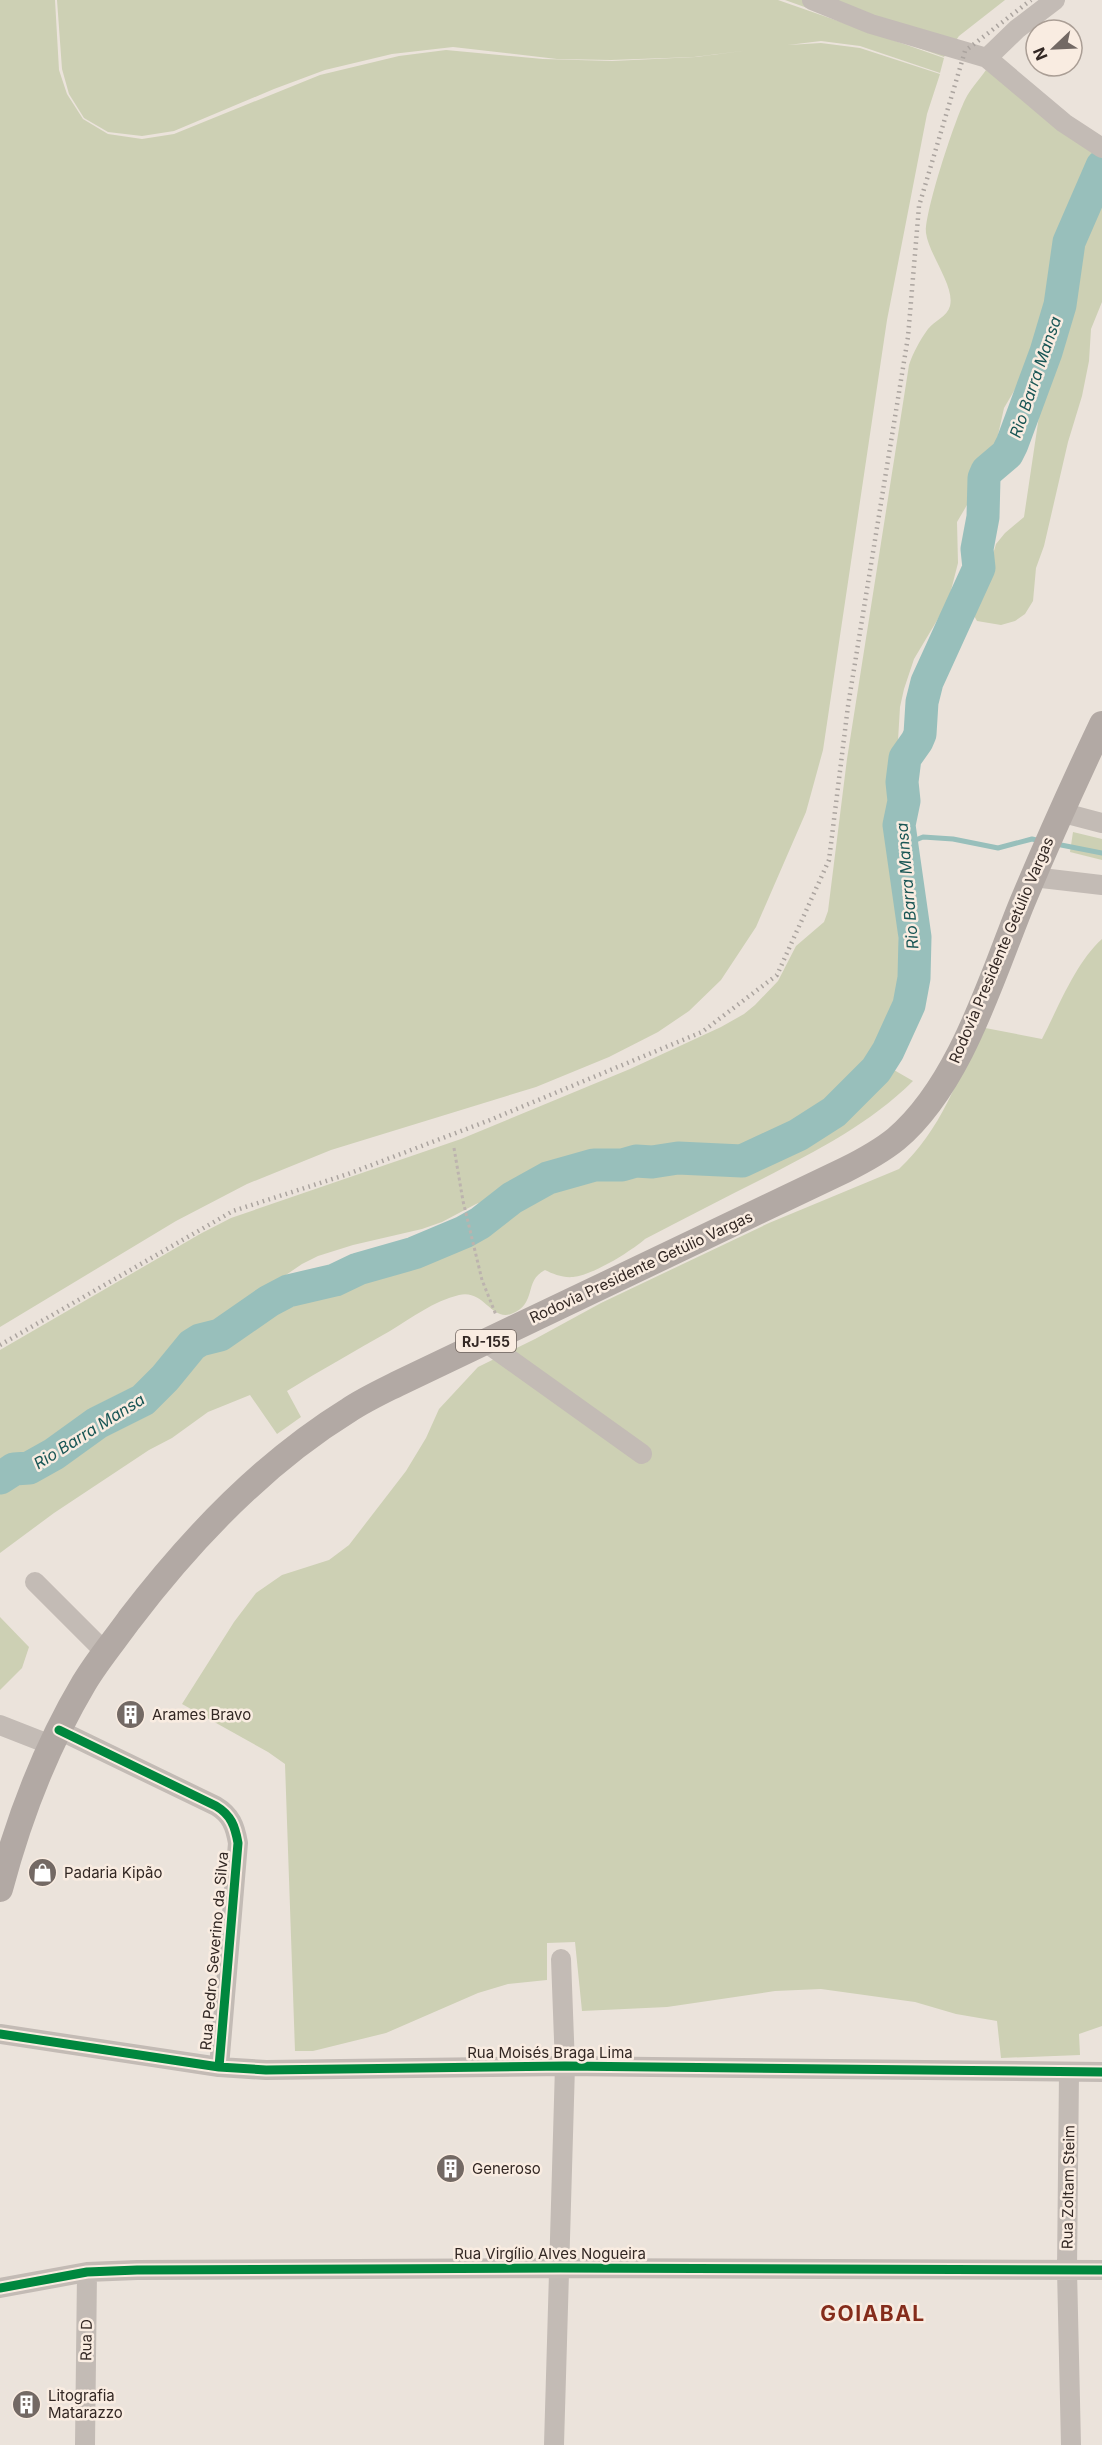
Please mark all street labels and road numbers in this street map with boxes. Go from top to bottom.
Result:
street label: Rodovia Presidente Getúlio Vargas [945,834,1057,1066]
street label: Rodovia Presidente Getúlio Vargas [526,1207,756,1327]
road number: RJ-155 [456,1330,516,1352]
street label: Rua Pedro Severino da Silva [196,1851,232,2051]
street label: Rua Moisés Braga Lima [467,2043,633,2062]
street label: Rua Zoltam Steim [1057,2125,1079,2249]
street label: Rua Virgílio Alves Nogueira [454,2244,646,2263]
street label: Rua D [76,2319,96,2361]

